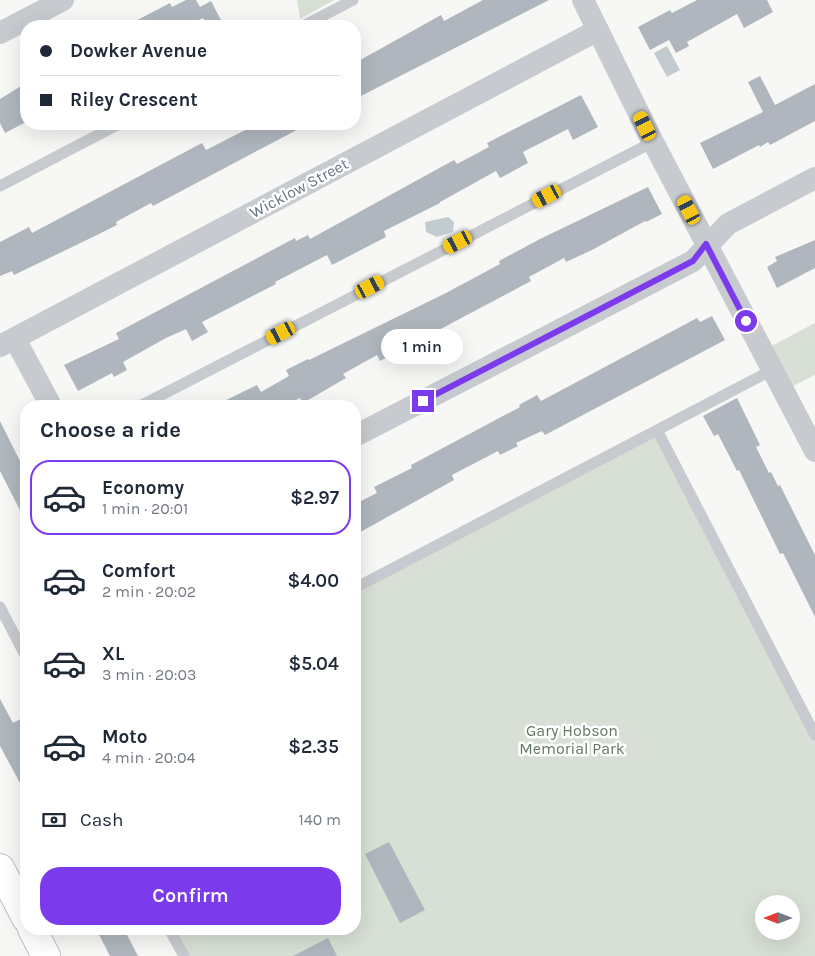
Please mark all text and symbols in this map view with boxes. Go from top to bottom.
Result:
text: Dowker Avenue [70,40,207,62]
text: Riley Crescent [70,89,198,111]
car [631,109,658,143]
street label: Wicklow Street [246,154,352,222]
car [530,183,563,209]
car [675,193,702,227]
car [441,229,474,255]
car [353,274,386,300]
route start [735,310,757,332]
car [264,320,297,346]
callout: 1 min [382,328,464,364]
text: 1 min [402,337,442,356]
route end [412,390,434,412]
text: Choose a ride [40,417,181,443]
icon: car [42,475,87,520]
text: Economy [102,477,184,499]
text: $2.97 [290,487,339,509]
text: 1 min · 20:01 [102,499,188,518]
icon: car [42,558,87,603]
text: Comfort [102,560,176,582]
text: $4.00 [288,570,339,592]
text: 2 min · 20:02 [102,582,196,601]
icon: car [42,641,87,686]
text: XL [102,643,124,665]
text: $5.04 [288,653,339,675]
text: 3 min · 20:03 [102,665,197,684]
park label: Gary Hobson Memorial Park [519,721,625,758]
icon: car [42,724,87,769]
text: Moto [102,726,148,748]
text: $2.35 [288,736,339,758]
text: 4 min · 20:04 [102,748,195,767]
icon: cash [40,806,68,834]
text: Cash [80,809,124,831]
text: 140 m [299,810,341,829]
button: Confirm [40,867,341,925]
north arrow [755,895,800,940]
map controls [755,895,800,940]

